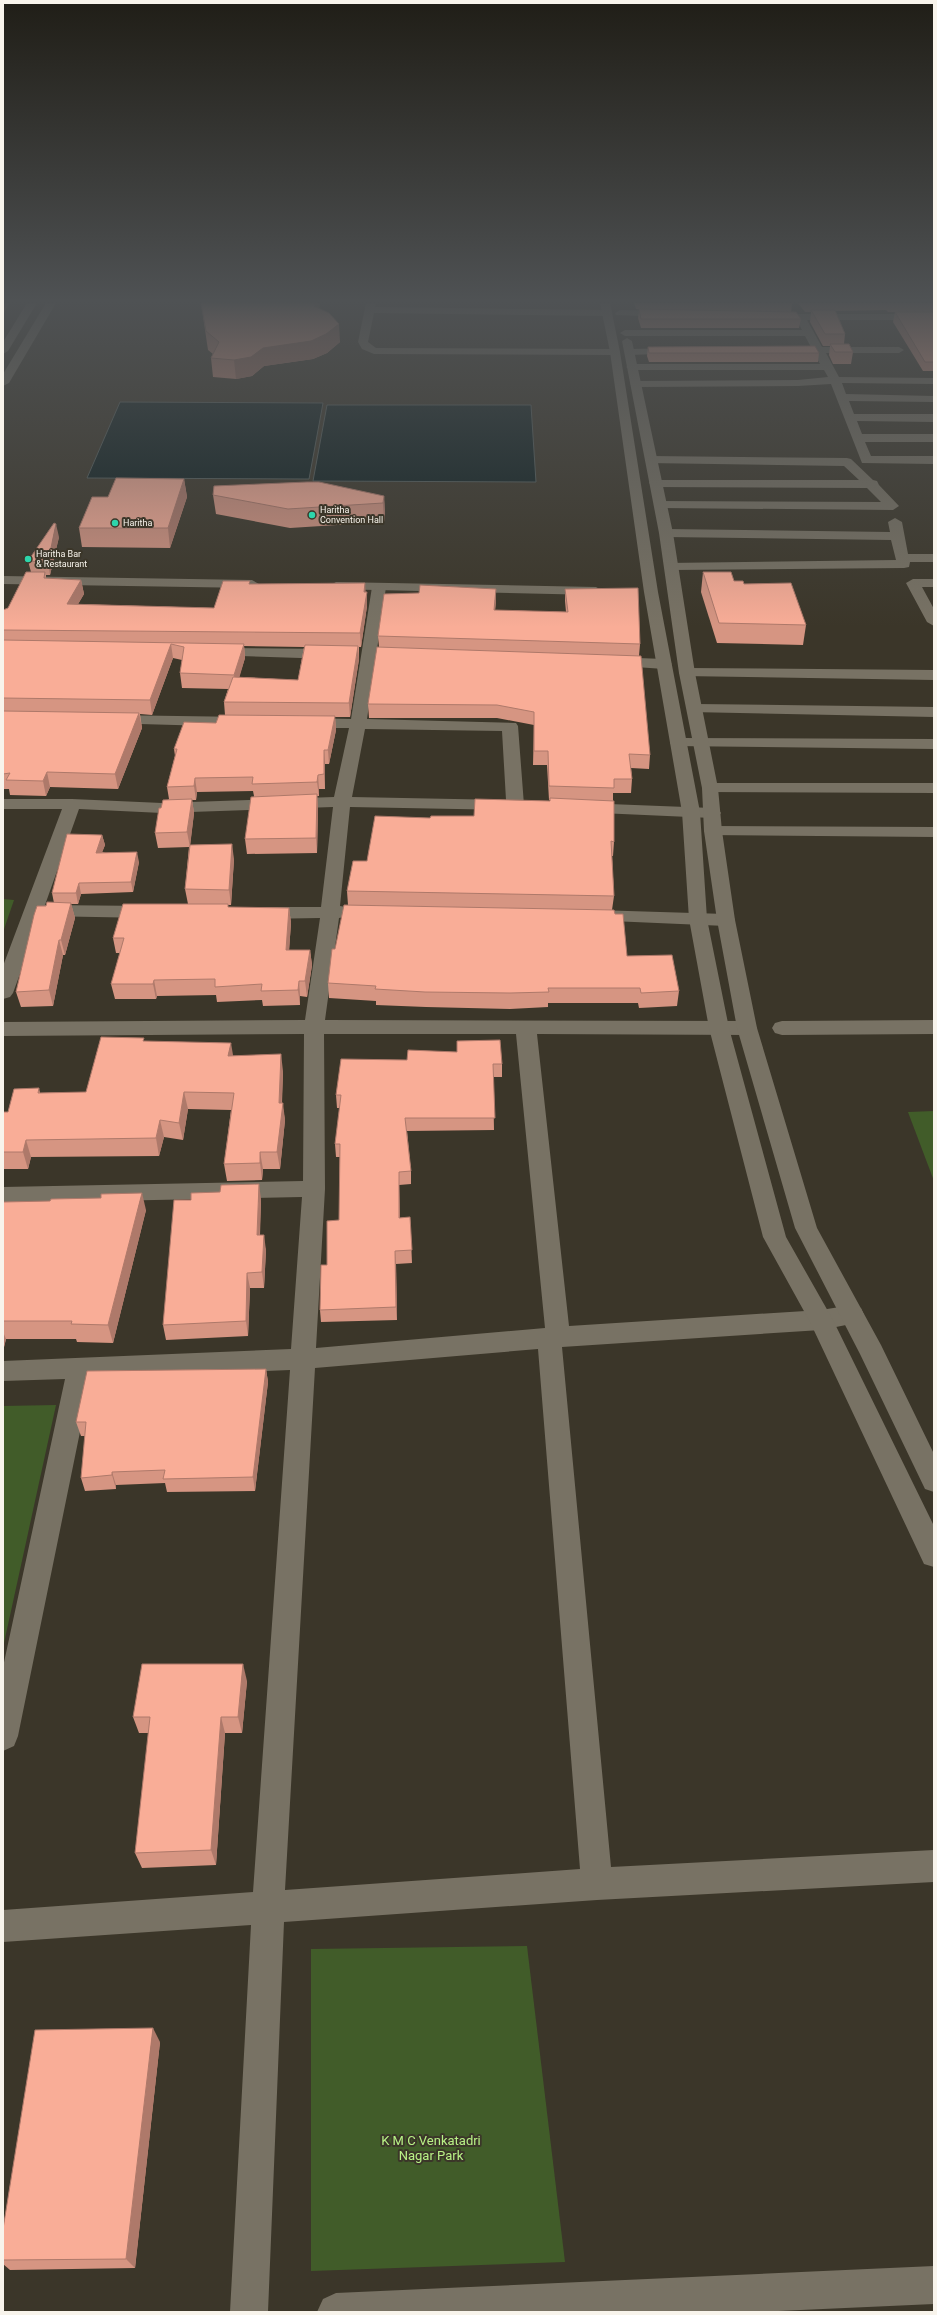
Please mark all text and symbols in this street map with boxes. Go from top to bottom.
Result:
place label: Haritha Convention Hall [320,505,383,525]
marker: Haritha Convention Hall [307,510,317,520]
marker: Haritha [110,518,120,528]
place label: Haritha [123,518,152,528]
place label: Haritha Bar & Restaurant [36,549,87,569]
marker: Haritha Bar & Restaurant [23,554,33,564]
park label: K M C Venkatadri Nagar Park [381,2133,481,2163]

